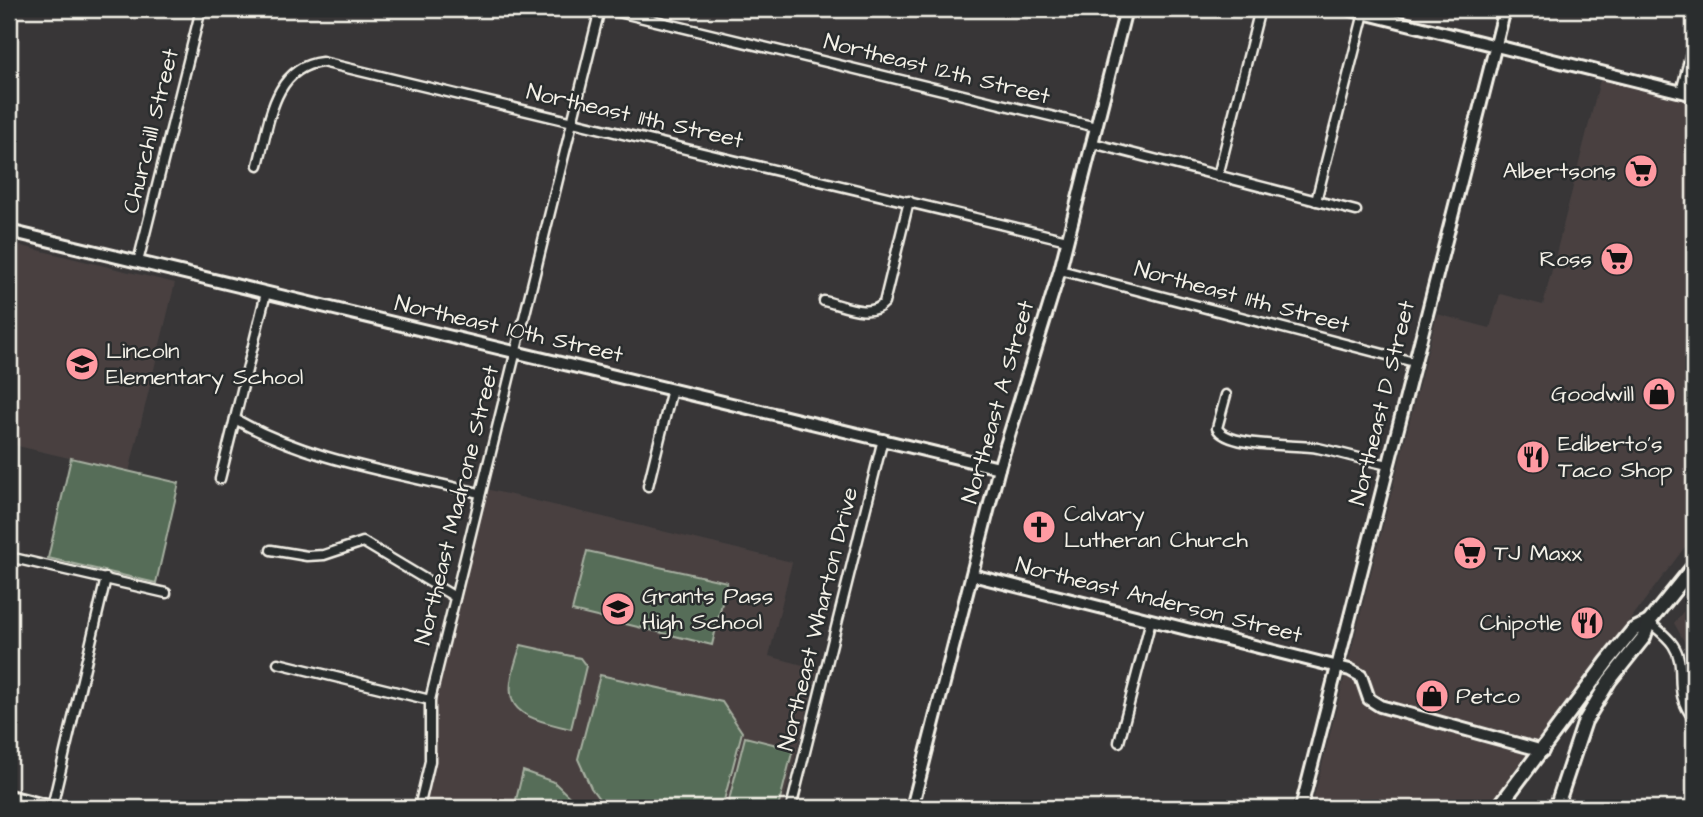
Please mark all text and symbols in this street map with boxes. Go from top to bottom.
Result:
street label: Northeast 12th Street [821,25,1054,113]
street label: Churchill Street [115,45,187,217]
street label: Northeast 11th Street [523,75,747,157]
supermarket icon: Albertsons [1622,152,1660,190]
place label: Albertsons [1503,155,1616,187]
supermarket icon: Ross [1598,240,1636,278]
place label: Ross [1540,243,1592,275]
street label: Northeast 11th Street [1131,253,1354,341]
street label: Northeast 10th Street [392,287,627,371]
street label: Northeast A Street [954,296,1042,507]
street label: Northeast D Street [1341,297,1423,509]
place label: Lincoln Elementary School [106,335,303,394]
school or university icon: Lincoln Elementary School [63,345,101,383]
street label: Northeast Madrone Street [407,361,507,648]
shop icon: Goodwill [1640,375,1678,413]
place label: Goodwill [1551,378,1634,410]
place label: Ediberto's Taco Shop [1558,428,1673,486]
restaurant icon: Ediberto's Taco Shop [1514,438,1552,476]
street label: Northeast Wharton Drive [770,484,866,754]
place label: Calvary Lutheran Church [1064,498,1248,556]
church icon: Calvary Lutheran Church [1020,508,1058,546]
supermarket icon: TJ Maxx [1451,534,1489,572]
place label: TJ Maxx [1494,537,1582,569]
street label: Northeast Anderson Street [1012,549,1306,651]
place label: Grants Pass High School [642,580,773,639]
school or university icon: Grants Pass High School [599,590,637,628]
restaurant icon: Chipotle [1568,604,1606,642]
place label: Chipotle [1480,607,1562,639]
shop icon: Petco [1413,677,1451,715]
place label: Petco [1456,680,1520,712]

